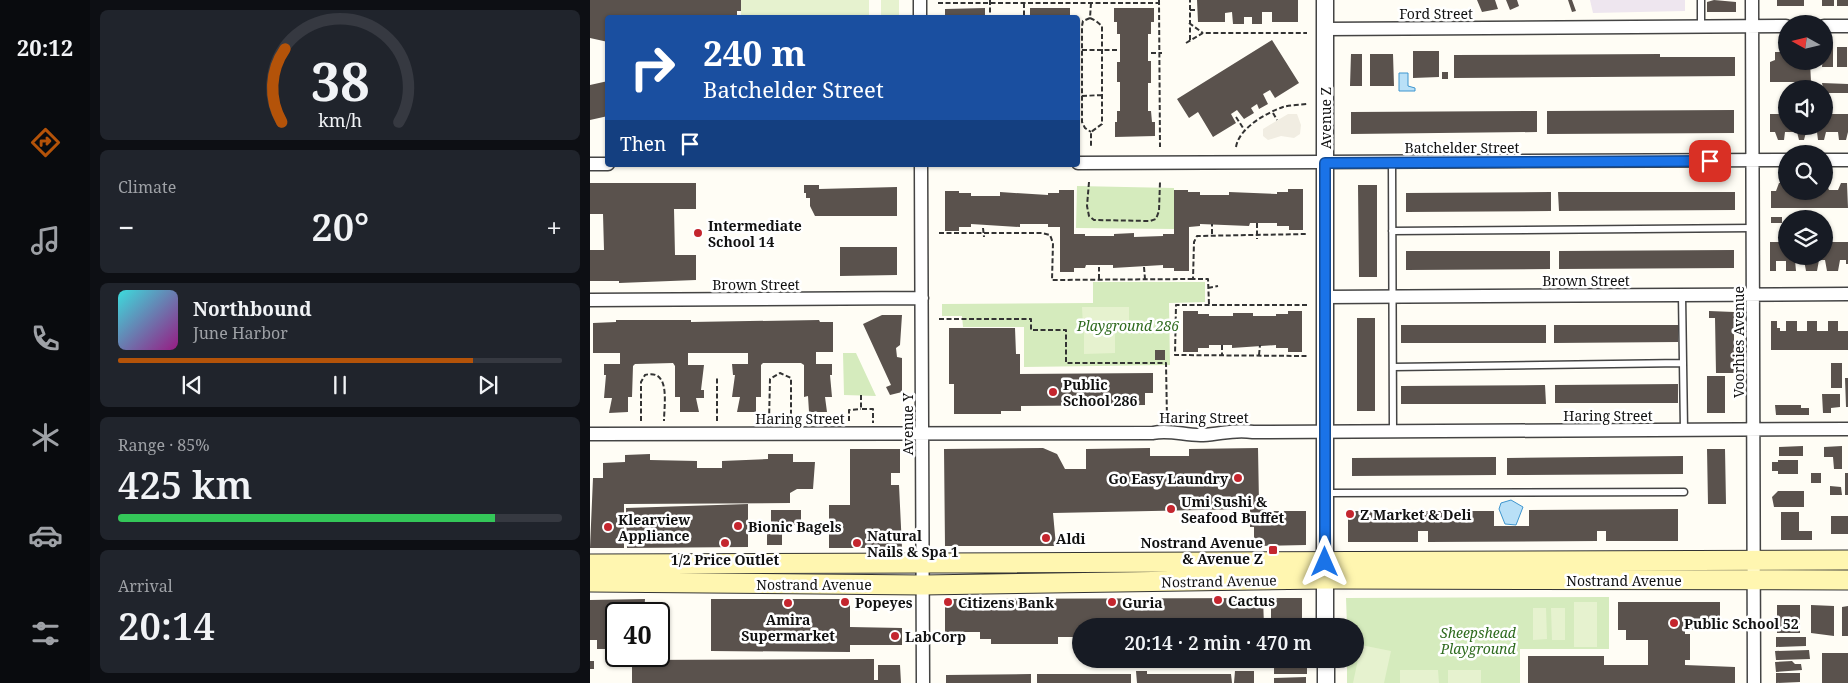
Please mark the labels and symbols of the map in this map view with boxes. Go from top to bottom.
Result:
street label: Ford Street [1399,4,1473,23]
north arrow [1778,15,1832,70]
street label: Avenue Z [1316,87,1335,149]
street label: Batchelder Street [1405,138,1520,157]
pin [1689,140,1731,182]
place label: Intermediate School 14 [708,216,802,251]
marker: Intermediate School 14 [692,227,704,239]
street label: Brown Street [1542,271,1630,290]
street label: Brown Street [712,275,800,294]
street label: Voorhies Avenue [1729,286,1748,398]
park label: Playground 286 [1076,316,1179,335]
place label: Public School 286 [1063,375,1137,410]
marker: Public School 286 [1047,386,1059,398]
street label: Avenue Y [898,393,917,455]
street label: Haring Street [1563,406,1653,425]
street label: Haring Street [1159,408,1249,427]
street label: Haring Street [755,409,845,428]
place label: Go Easy Laundry [1108,469,1229,488]
marker: Go Easy Laundry [1232,472,1244,484]
place label: Umi Sushi & Seafood Buffet [1181,492,1285,527]
marker: Umi Sushi & Seafood Buffet [1165,503,1177,515]
place label: Z Market & Deli [1360,505,1472,524]
marker: Z Market & Deli [1344,508,1356,520]
place label: Klearview Appliance [618,510,690,545]
place label: Bionic Bagels [748,517,842,536]
marker: Bionic Bagels [732,520,744,532]
marker: Klearview Appliance [602,521,614,533]
place label: Natural Nails & Spa 1 [867,526,959,561]
place label: Aldi [1056,529,1086,548]
marker: Aldi [1040,532,1052,544]
place label: Nostrand Avenue & Avenue Z [1141,533,1263,568]
position arrow [1298,535,1350,587]
marker: 1/2 Price Outlet [719,537,731,549]
marker: Natural Nails & Spa 1 [851,537,863,549]
marker: Nostrand Avenue & Avenue Z [1267,544,1279,556]
place label: 1/2 Price Outlet [671,550,779,569]
street label: Nostrand Avenue [1161,570,1277,592]
street label: Nostrand Avenue [1566,571,1682,590]
street label: Nostrand Avenue [756,575,872,594]
place label: Cactus [1228,591,1275,610]
place label: Popeyes [855,593,913,612]
place label: Citizens Bank [958,593,1054,612]
place label: Guria [1122,593,1163,612]
marker: Cactus [1212,594,1224,606]
marker: Popeyes [839,596,851,608]
marker: Citizens Bank [942,596,954,608]
marker: Guria [1106,596,1118,608]
marker: Amira Supermarket [782,597,794,609]
speed limit sign: 40 [605,602,670,667]
place label: Amira Supermarket [741,610,835,645]
place label: Public School 52 [1684,614,1799,633]
marker: Public School 52 [1668,617,1680,629]
park label: Sheepshead Playground [1439,623,1517,658]
place label: LabCorp [905,627,966,646]
marker: LabCorp [889,630,901,642]

